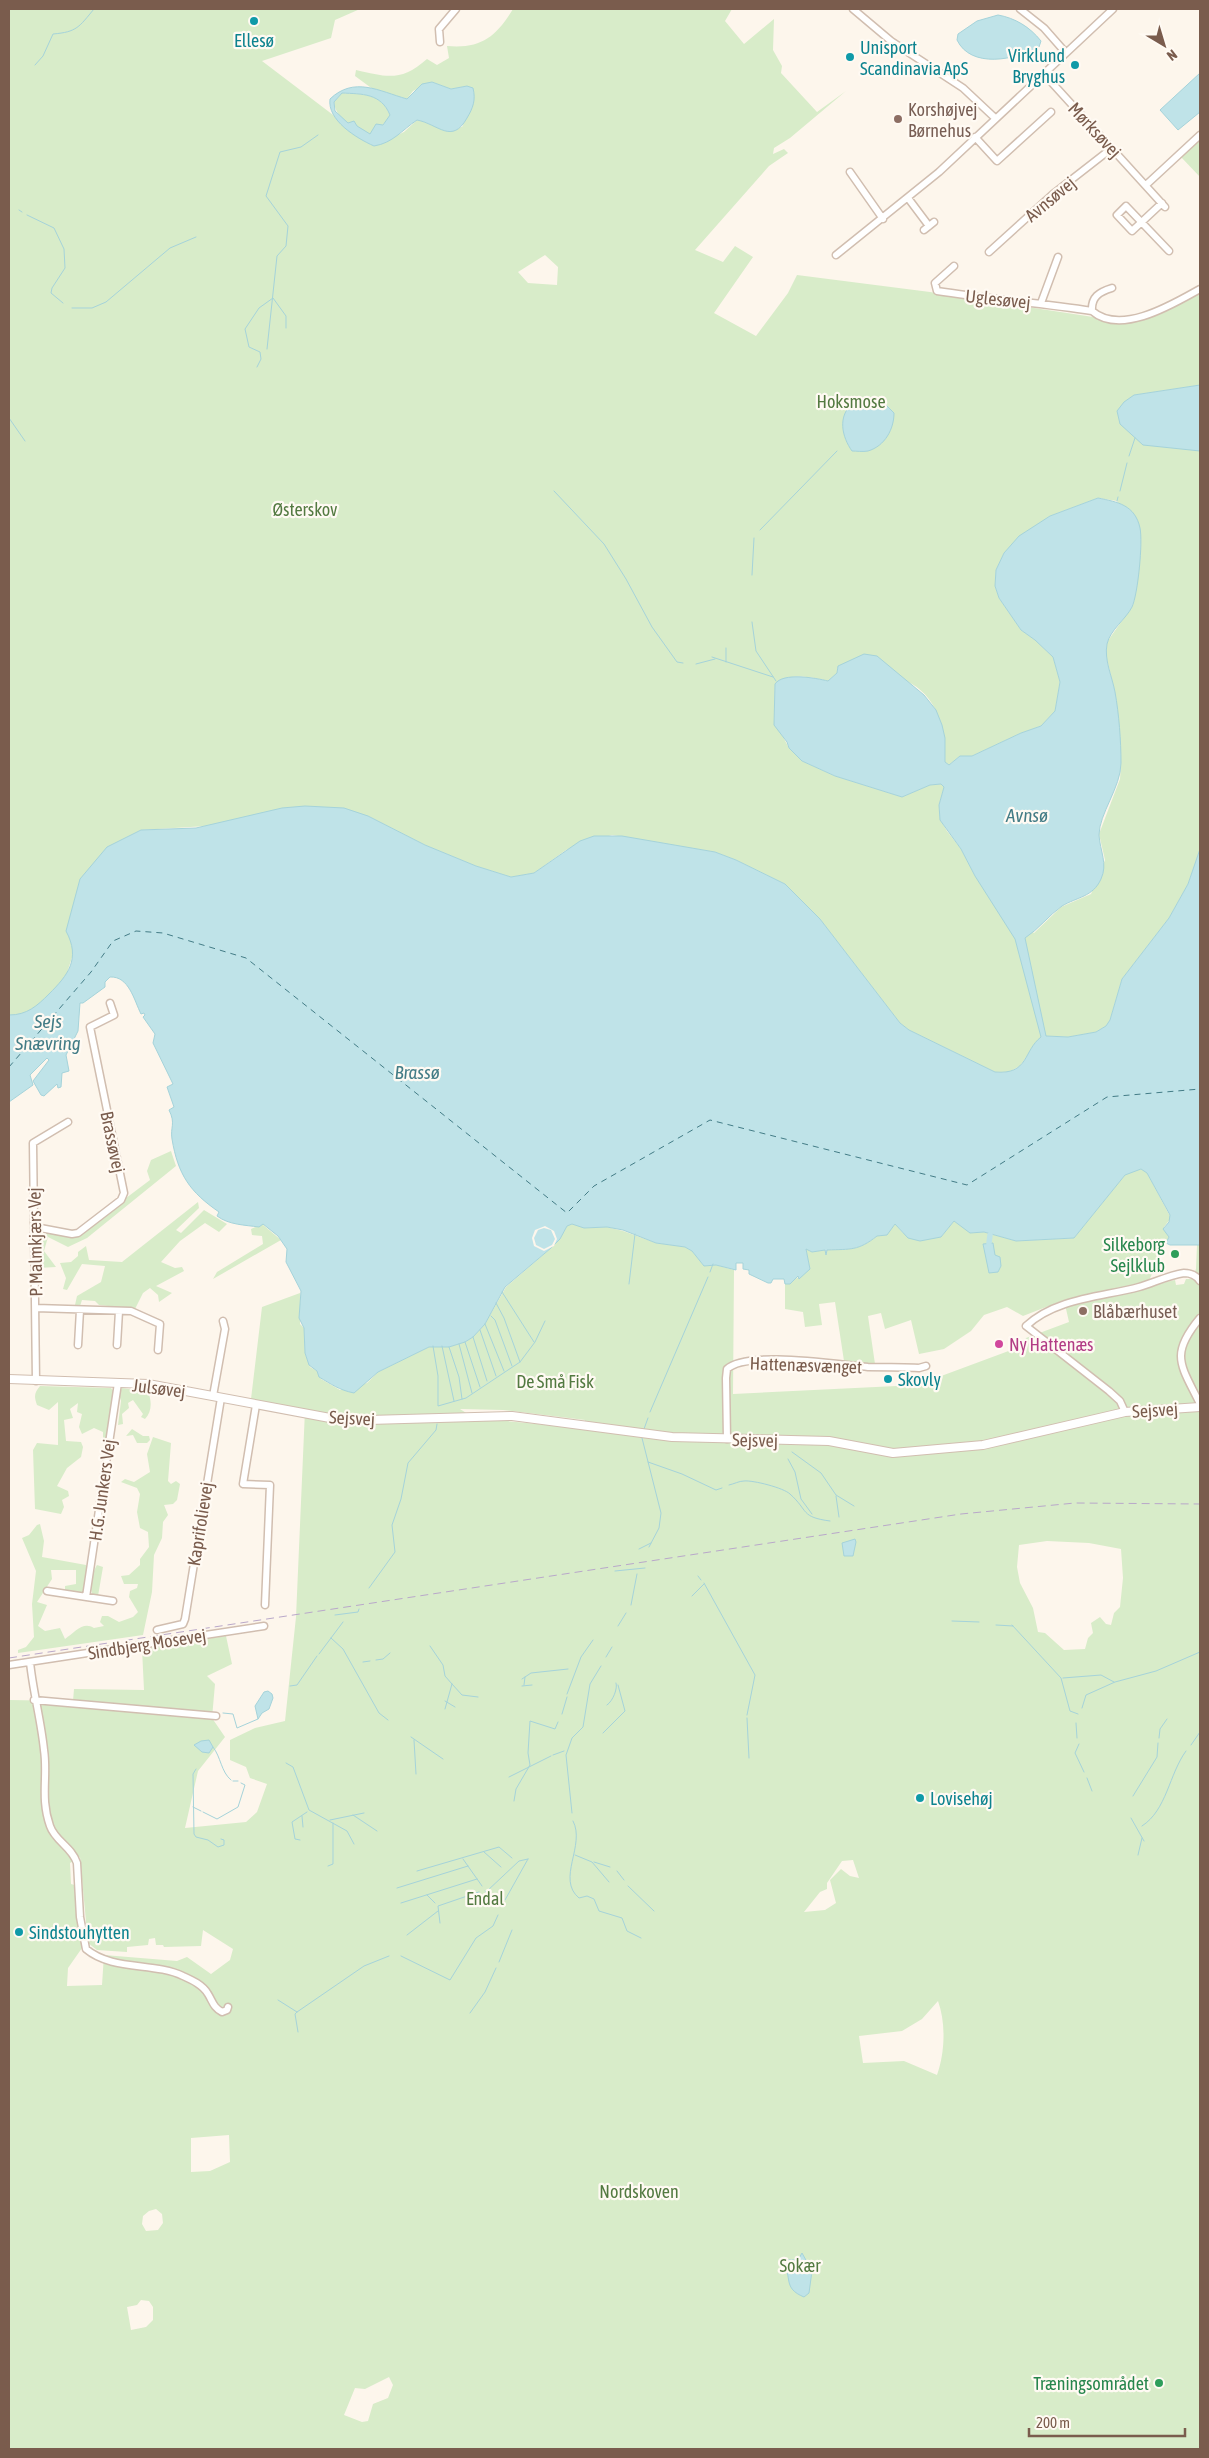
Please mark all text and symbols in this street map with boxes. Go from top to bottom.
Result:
marker: Ellesø [248,15,260,27]
north arrow [1139,20,1189,70]
place label: Ellesø [234,30,274,51]
place label: Unisport Scandinavia ApS [860,37,969,79]
place label: Virklund Bryghus [1008,45,1065,87]
text: N [1164,46,1180,64]
marker: Unisport Scandinavia ApS [844,51,856,63]
marker: Virklund Bryghus [1069,59,1081,71]
street label: Mørksøvej [1064,98,1126,162]
place label: Korshøjvej Børnehus [908,99,977,141]
marker: Korshøjvej Børnehus [892,113,904,125]
street label: Avnsøvej [1021,172,1079,226]
street label: Uglesøvej [964,285,1032,313]
park label: Hoksmose [816,391,886,412]
park label: Østerskov [273,499,337,520]
water label: Avnsø [1005,804,1048,826]
water label: Sejs Snævring [14,1010,81,1054]
water label: Brassø [394,1061,440,1083]
street label: Brassøvej [96,1109,130,1175]
street label: P. Malmkjærs Vej [24,1187,46,1297]
place label: Silkeborg Sejlklub [1103,1234,1165,1276]
marker: Silkeborg Sejlklub [1169,1248,1181,1260]
place label: Blåbærhuset [1093,1301,1177,1322]
marker: Blåbærhuset [1077,1305,1089,1317]
place label: Ny Hattenæs [1009,1334,1093,1355]
marker: Ny Hattenæs [993,1338,1005,1350]
street label: Hattenæsvænget [749,1353,863,1377]
place label: Skovly [898,1369,941,1390]
park label: De Små Fisk [516,1371,594,1392]
marker: Skovly [882,1373,894,1385]
street label: Julsøvej [131,1374,187,1402]
street label: Sejsvej [1131,1398,1179,1422]
street label: Sejsvej [329,1406,375,1430]
street label: Sejsvej [732,1429,778,1451]
street label: H.G. Junkers Vej [84,1438,120,1542]
street label: Kaprifolievej [183,1481,217,1567]
street label: Sindbjerg Mosevej [86,1624,208,1664]
place label: Lovisehøj [930,1788,993,1809]
marker: Lovisehøj [914,1792,926,1804]
park label: Endal [466,1888,504,1909]
place label: Sindstouhytten [29,1922,130,1943]
marker: Sindstouhytten [13,1926,25,1938]
park label: Nordskoven [599,2181,679,2202]
park label: Sokær [780,2255,821,2276]
place label: Træningsområdet [1033,2373,1149,2394]
marker: Træningsområdet [1153,2377,1165,2389]
scale bar [1029,2406,1185,2438]
text: 200 m [1036,2414,1070,2431]

